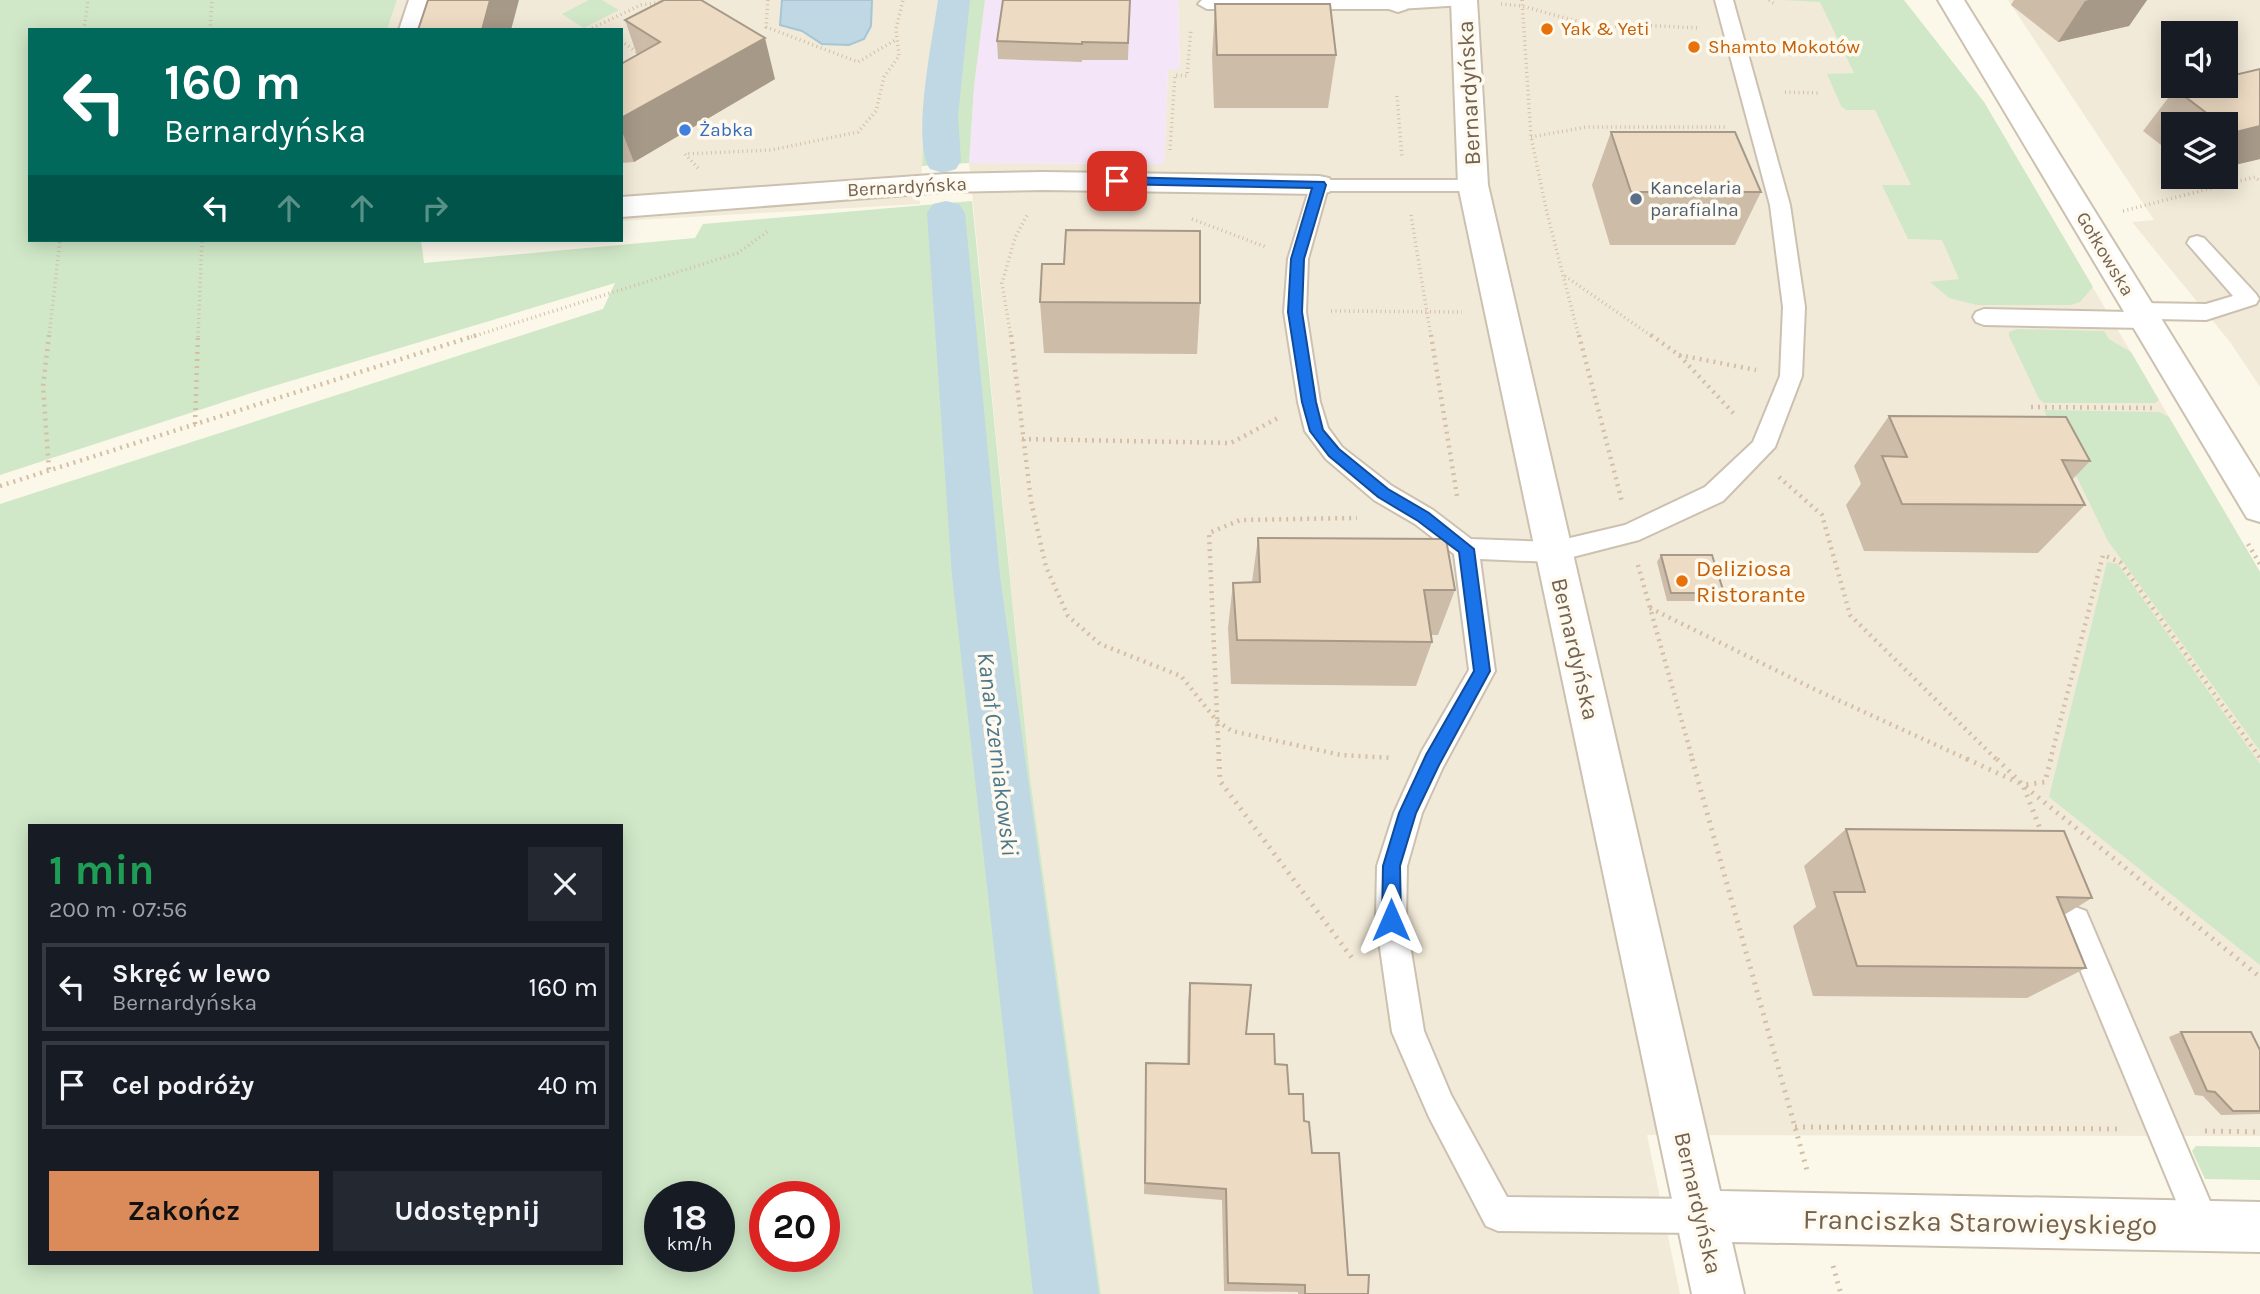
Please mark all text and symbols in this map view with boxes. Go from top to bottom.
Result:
place label: Yak & Yeti [1561,18,1650,40]
street label: Bernardyńska [1452,20,1486,166]
marker: Yak & Yeti [1539,21,1555,37]
map controls [2161,21,2238,189]
button: sound [2161,21,2238,98]
place label: Shamto Mokotów [1708,36,1860,58]
marker: Shamto Mokotów [1686,39,1702,55]
text: 160 m [164,54,301,111]
icon: left [49,56,140,147]
button: layers [2161,112,2238,189]
text: Bernardyńska [164,113,366,150]
place label: Żabka [699,119,753,141]
marker: Żabka [677,122,693,138]
pin [1087,151,1147,211]
icon: arrive [1098,162,1136,200]
street label: Bernardyńska [847,173,967,201]
place label: Kancelaria parafialna [1650,177,1742,221]
icon: left [197,189,235,227]
icon: ahead [270,189,308,227]
icon: ahead [343,189,381,227]
icon: right [416,189,454,227]
marker: Kancelaria parafialna [1628,191,1644,207]
street label: Gołkowska [2071,208,2139,300]
place label: Deliziosa Ristorante [1696,555,1806,608]
marker: Deliziosa Ristorante [1674,573,1690,589]
street label: Bernardyńska [1546,575,1604,723]
water label: Kanał Czerniakowski [972,650,1024,858]
text: 1 min [49,845,154,895]
button: close [528,847,602,921]
position arrow [1354,883,1428,957]
text: 200 m · 07:56 [49,896,188,923]
text: Skręć w lewo [112,958,271,989]
icon: left [53,968,91,1006]
text: 160 m [529,972,598,1003]
text: Bernardyńska [112,989,257,1016]
icon: arrive [53,1066,91,1104]
text: Cel podróży [112,1070,254,1101]
text: 40 m [538,1070,598,1101]
street label: Bernardyńska [1669,1129,1727,1277]
button: Zakończ [49,1171,319,1251]
button: Udostępnij [333,1171,602,1251]
speed limit sign: 20 [749,1181,840,1272]
text: 18 [672,1197,707,1238]
street label: Franciszka Starowieyskiego [1803,1202,2157,1242]
text: km/h [667,1233,712,1255]

